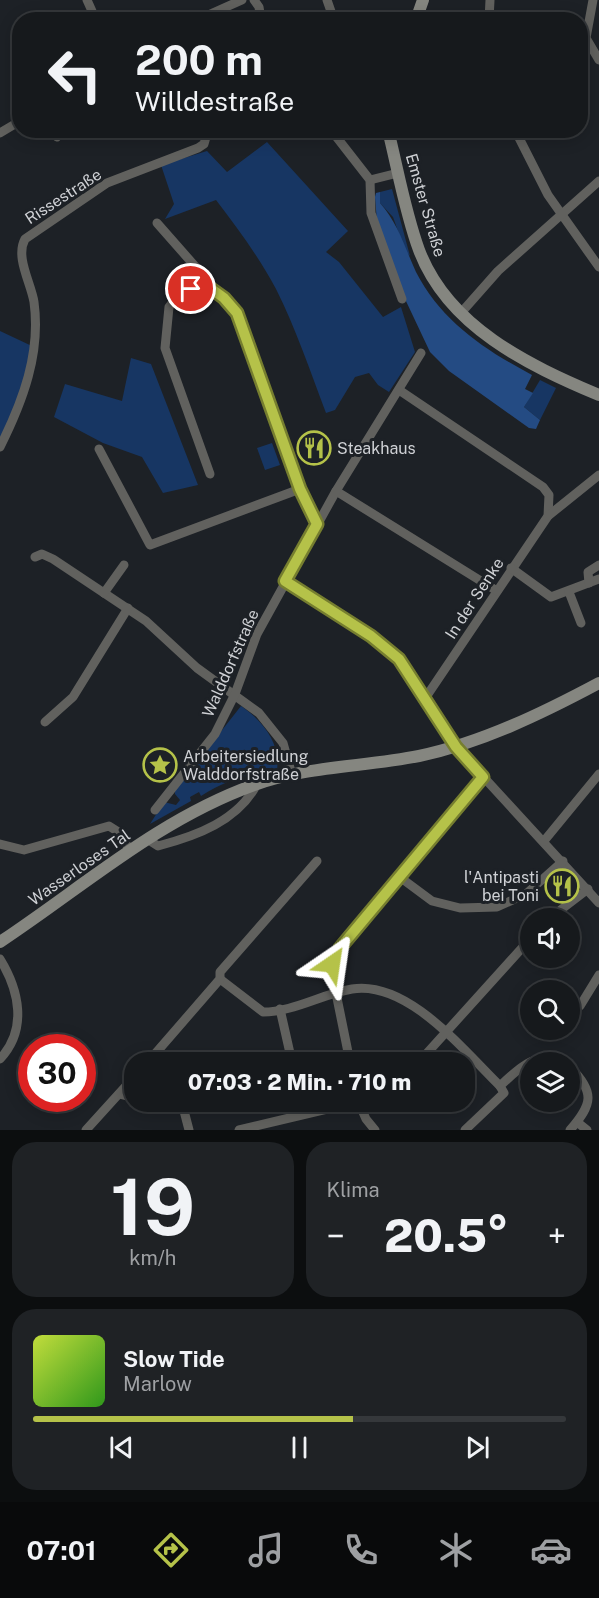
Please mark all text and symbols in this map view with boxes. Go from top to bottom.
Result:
text: 200 m [135,35,263,84]
icon: left [36,36,114,114]
text: Willdestraße [135,85,294,117]
street label: Emster Straße [402,151,449,259]
street label: Rissestraße [21,165,105,228]
pin [165,263,216,314]
icon: arrive [174,272,207,305]
restaurant icon: Steakhaus [296,430,332,466]
place label: Steakhaus [337,439,416,458]
street label: In der Senke [441,554,508,642]
street label: Walddorfstraße [198,606,263,720]
place icon: Arbeitersiedlung Walddorfstraße [142,747,178,783]
place label: Arbeitersiedlung Walddorfstraße [183,747,308,784]
street label: Wasserloses Tal [25,825,134,909]
place label: l'Antipasti bei Toni [464,868,539,905]
restaurant icon: l'Antipasti bei Toni [544,868,580,904]
map controls [520,908,580,1112]
button: sound [520,908,580,968]
position arrow [300,932,364,996]
button: search [520,980,580,1040]
speed limit sign: 30 [18,1034,96,1112]
button: layers [520,1052,580,1112]
text: 07:03 · 2 Min. · 710 m [188,1069,411,1095]
text: 19 [110,1161,195,1253]
text: Klima [327,1178,380,1202]
text: 20.5° [384,1209,509,1262]
text: − [327,1217,345,1255]
text: + [548,1217,566,1255]
text: km/h [129,1246,176,1270]
text: Slow Tide [123,1346,225,1372]
text: Marlow [123,1372,192,1396]
icon: previous [105,1431,138,1464]
icon: pause [283,1431,316,1464]
icon: next [461,1431,494,1464]
icon: directions [150,1529,192,1571]
icon: music [245,1529,287,1571]
icon: phone [340,1529,382,1571]
icon: climate [435,1529,477,1571]
icon: car [530,1529,572,1571]
text: 07:01 [27,1534,97,1566]

